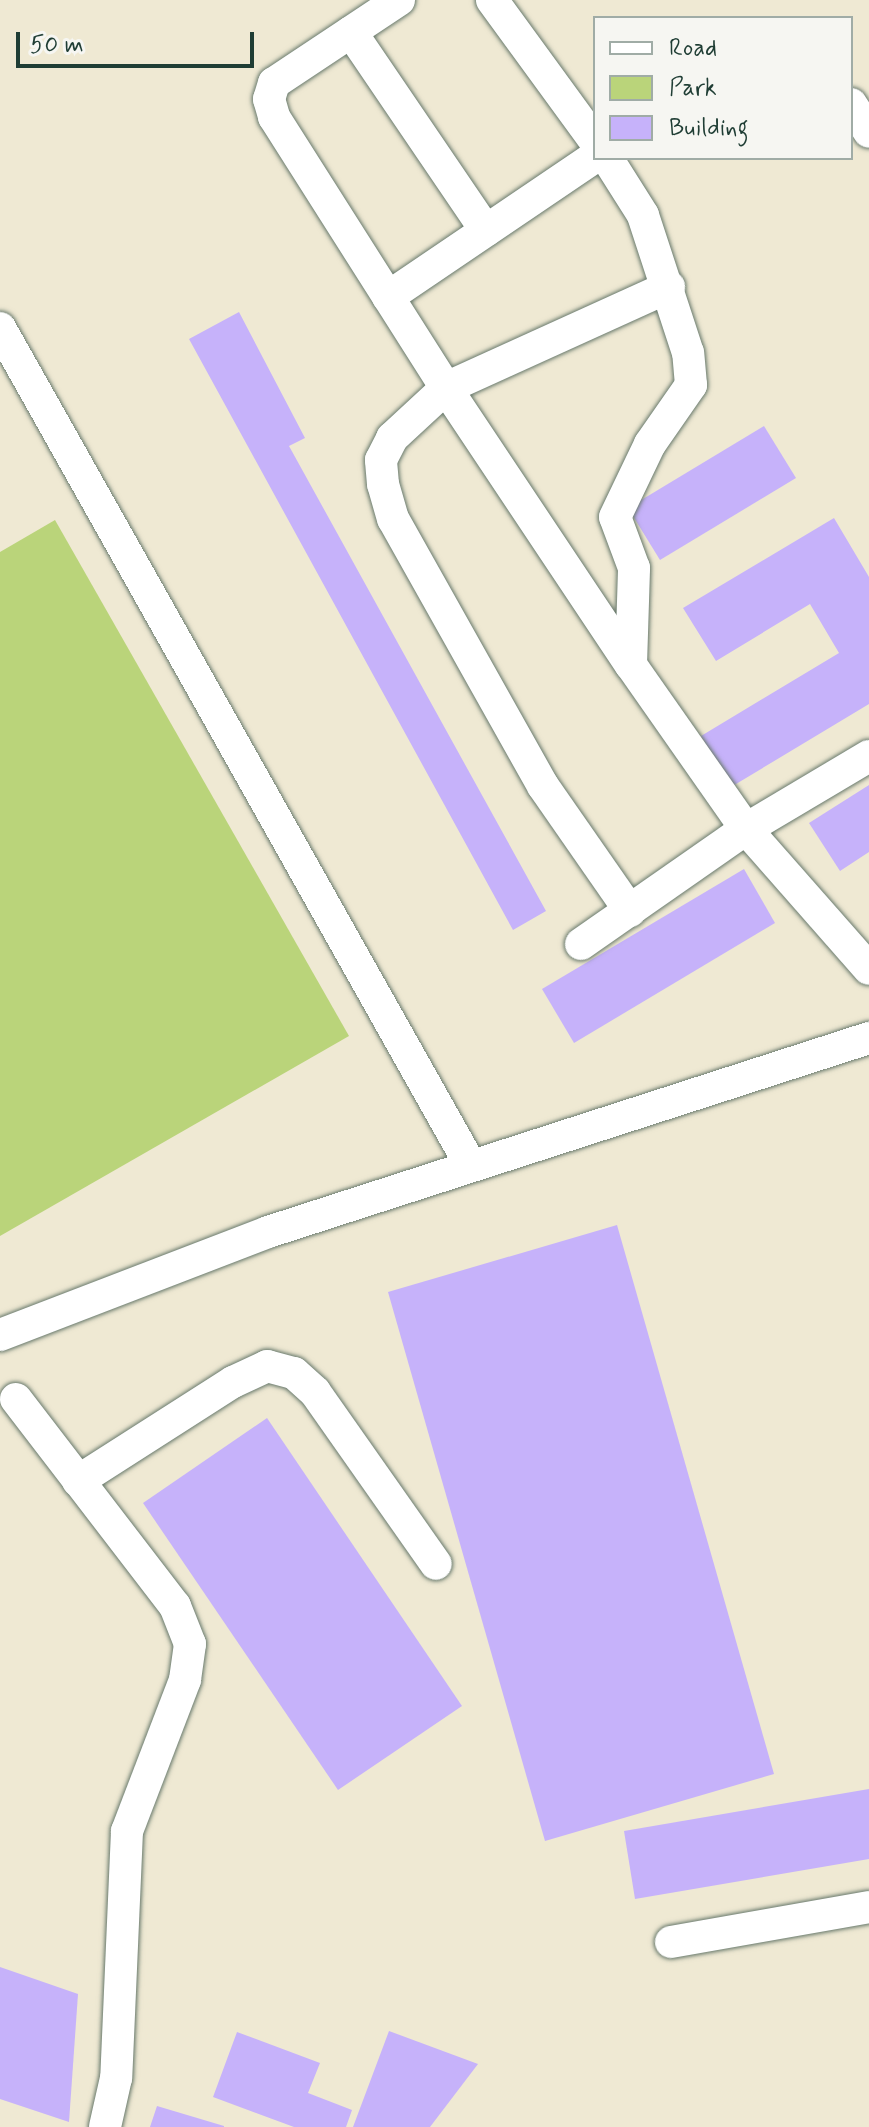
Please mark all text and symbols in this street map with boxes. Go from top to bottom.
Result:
scale bar [20,16,258,66]
legend [593,16,853,160]
text: 50 m [30,30,84,61]
text: Road [669,33,717,64]
text: Park [669,73,717,104]
text: Building [669,113,749,144]

